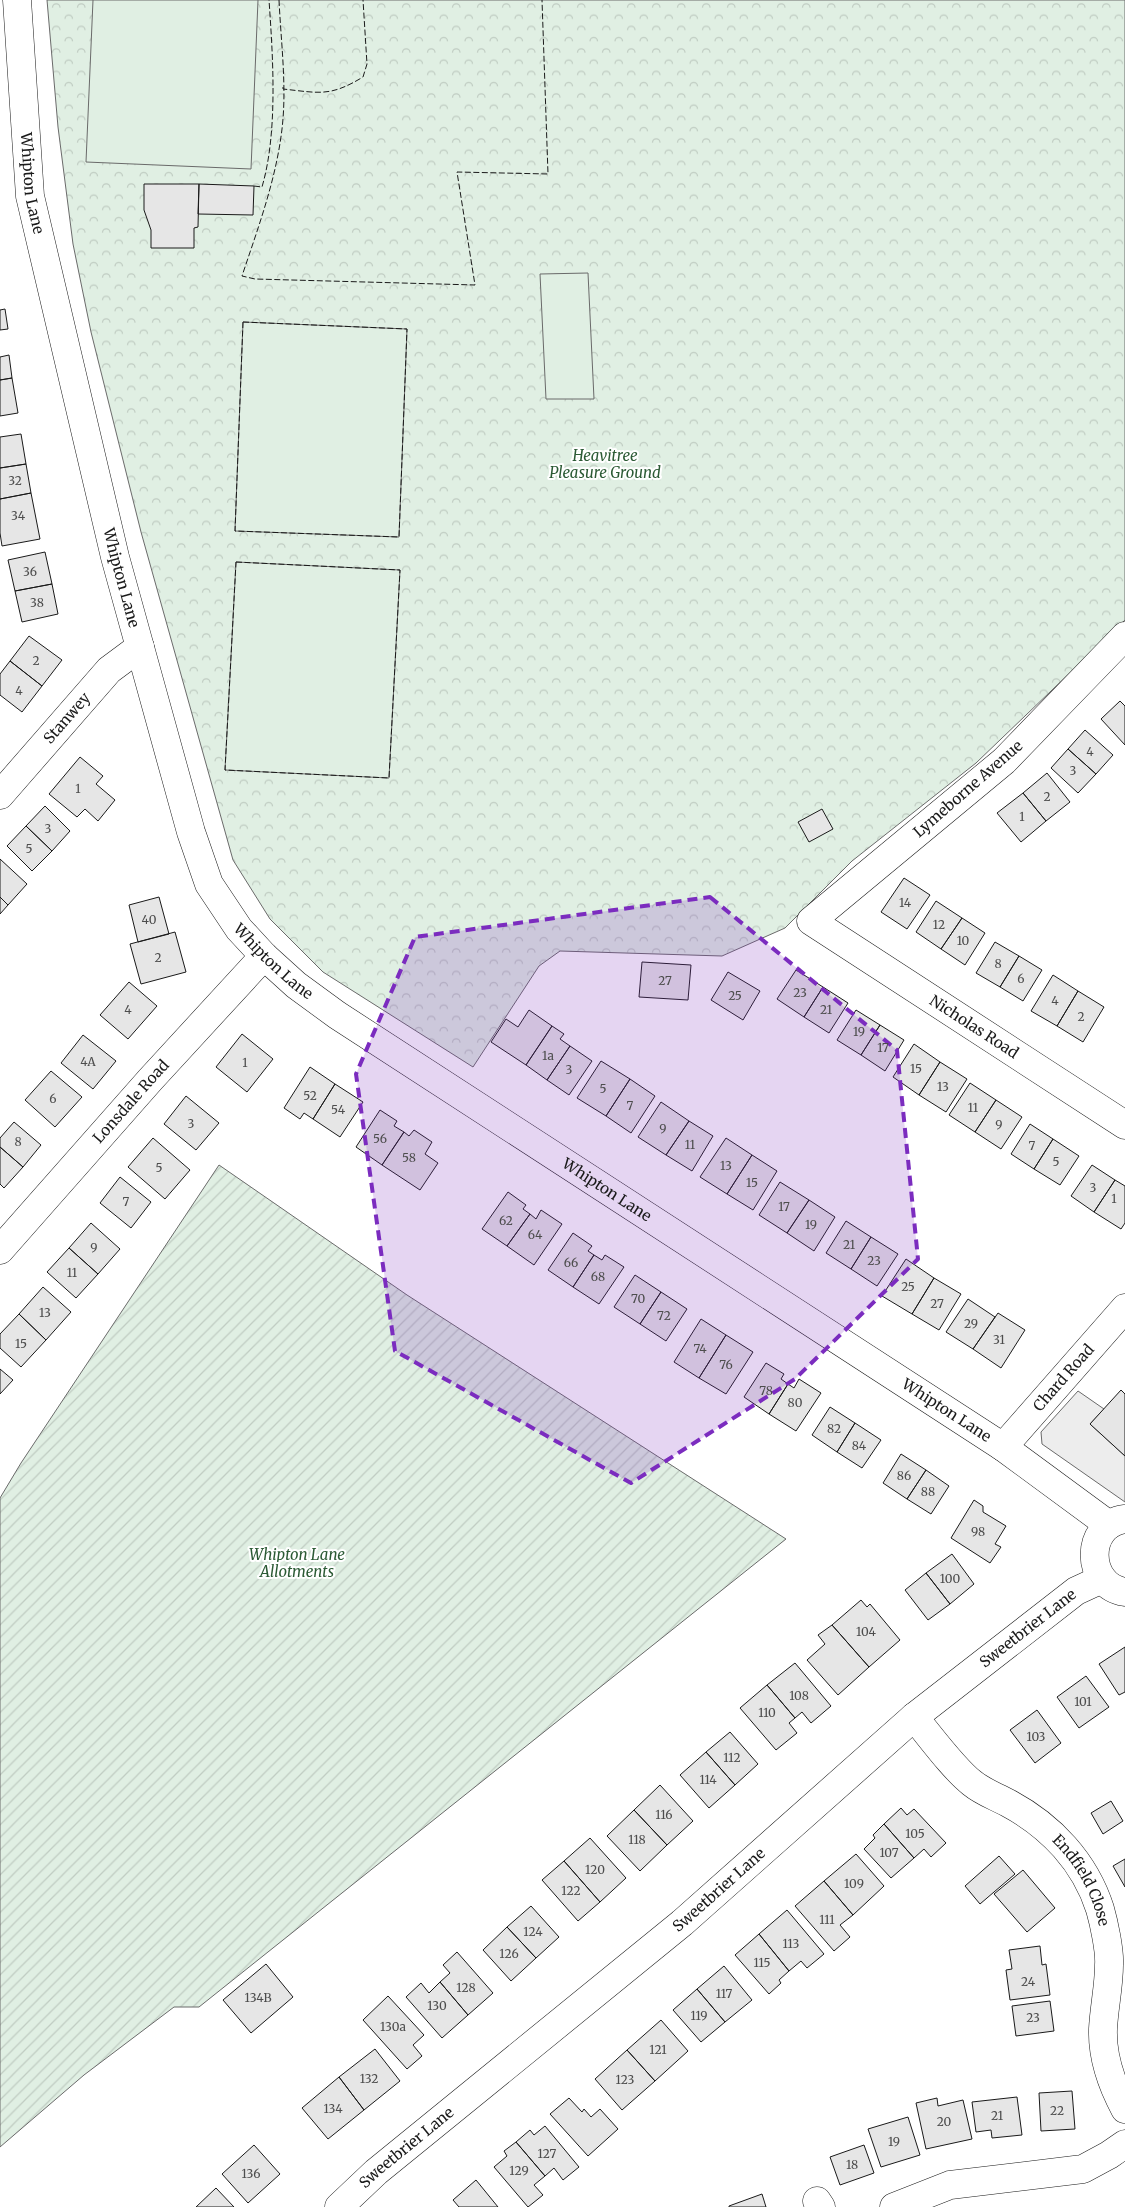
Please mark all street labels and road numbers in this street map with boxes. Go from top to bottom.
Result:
street label: Whipton Lane [17,131,49,236]
street label: Whipton Lane [99,525,144,630]
street label: Stanwey [39,688,94,747]
street label: Lymeborne Avenue [909,736,1026,841]
street label: Whipton Lane [229,919,317,1003]
street label: Nicholas Road [926,991,1022,1062]
street label: Lonsdale Road [89,1056,173,1147]
street label: Whipton Lane [558,1153,655,1225]
street label: Chard Road [1029,1340,1098,1415]
street label: Whipton Lane [898,1374,995,1446]
street label: Sweetbrier Lane [976,1584,1080,1671]
street label: Endfield Close [1049,1830,1114,1928]
street label: Sweetbrier Lane [669,1844,769,1936]
street label: Sweetbrier Lane [355,2102,458,2192]

